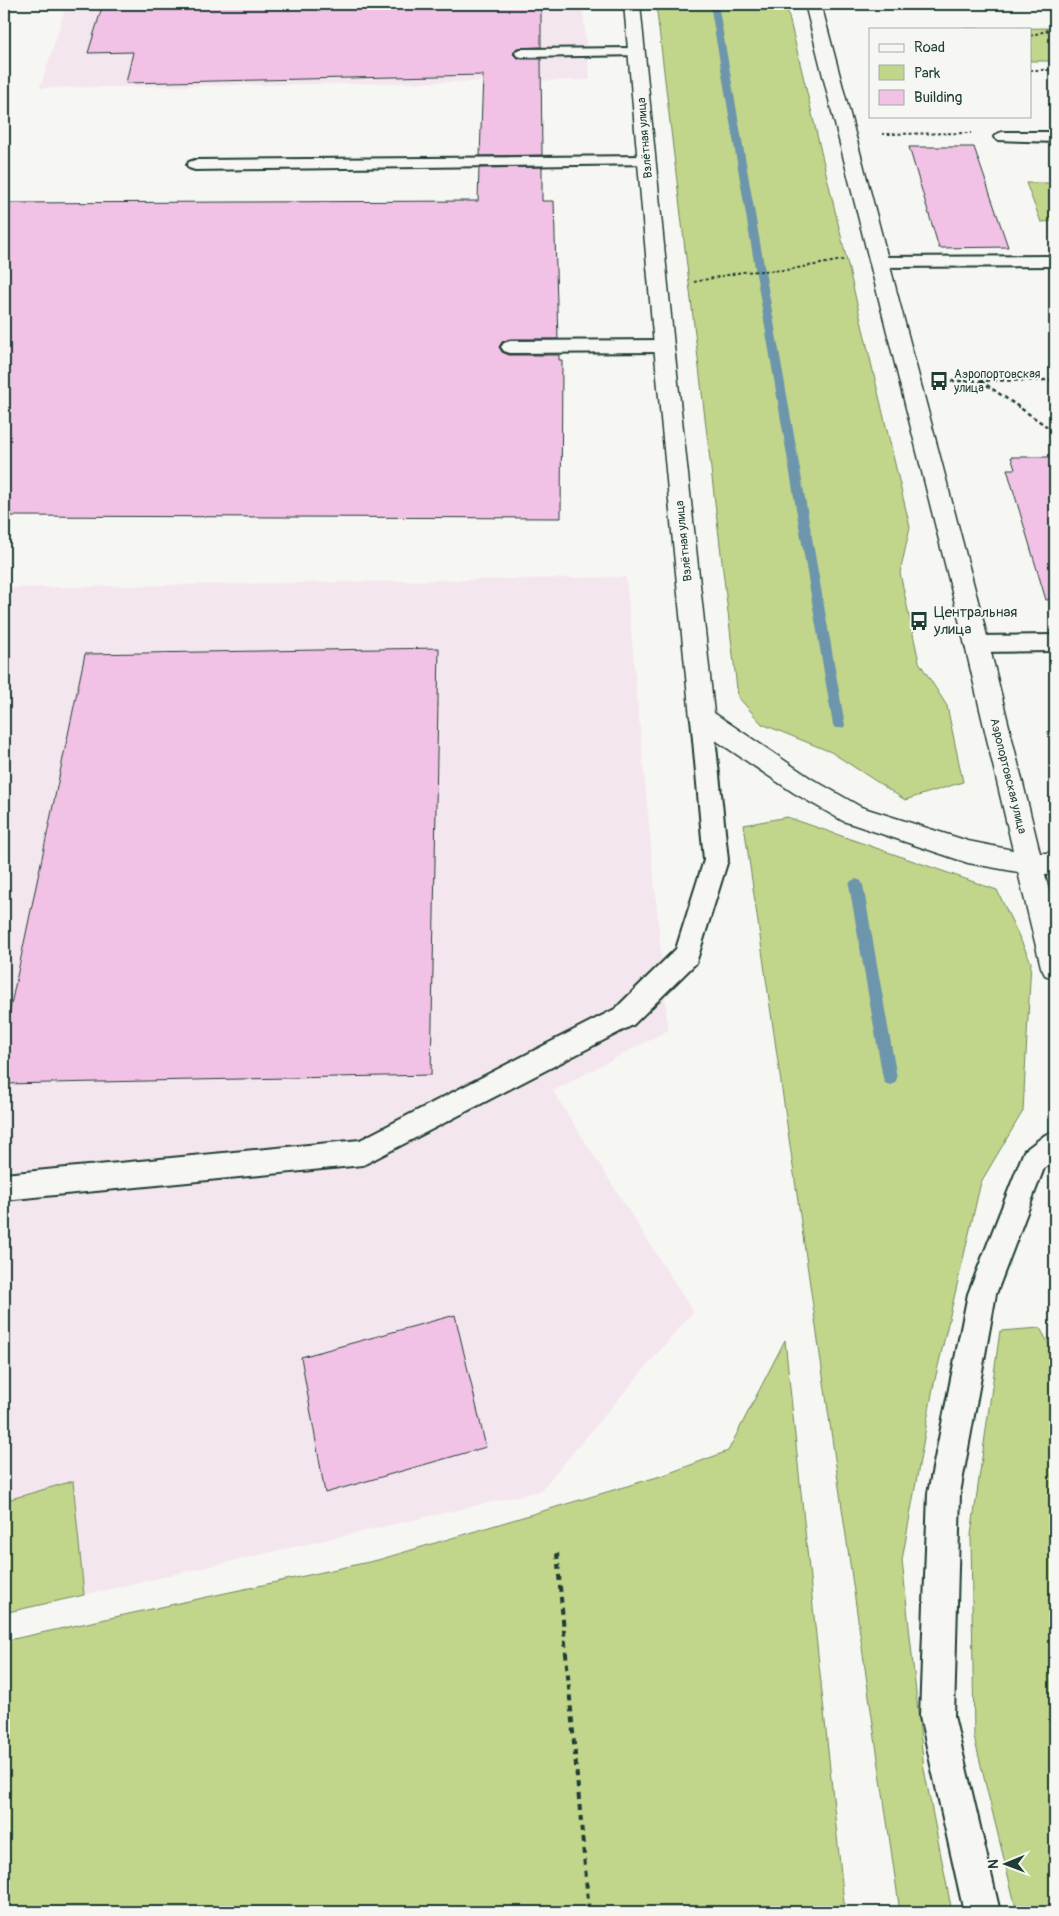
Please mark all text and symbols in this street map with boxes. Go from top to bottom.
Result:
legend [869,28,1032,118]
text: Road [914,38,945,57]
text: Park [914,64,941,83]
text: Building [914,88,962,107]
street label: Взлётная улица [634,97,656,179]
place label: Аэропортовская улица [953,367,1041,396]
bus stop icon: Аэропортовская улица [928,370,950,392]
street label: Взлётная улица [672,499,696,582]
place label: Центральная улица [933,603,1017,639]
bus stop icon: Центральная улица [908,610,930,632]
street label: Аэропортовская улица [986,716,1030,836]
north arrow [982,1838,1032,1888]
text: N [985,1859,1002,1869]

